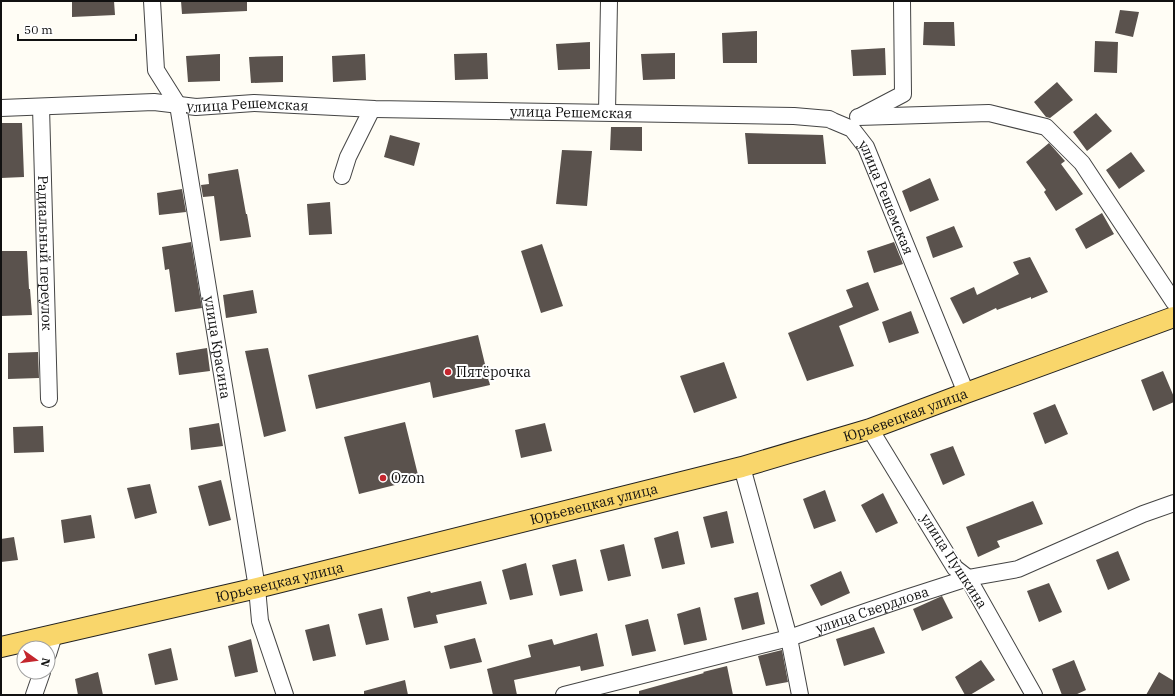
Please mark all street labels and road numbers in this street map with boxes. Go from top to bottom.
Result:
street label: улица Решемская [186,94,309,116]
street label: улица Решемская [510,102,632,122]
street label: улица Решемская [855,136,918,257]
street label: Радиальный переулок [34,175,56,331]
street label: улица Красина [200,295,235,400]
street label: Юрьевецкая улица [841,384,970,445]
street label: Юрьевецкая улица [528,479,660,529]
street label: улица Пушкина [917,510,992,612]
street label: Юрьевецкая улица [214,558,346,606]
street label: улица Свердлова [813,582,931,637]

